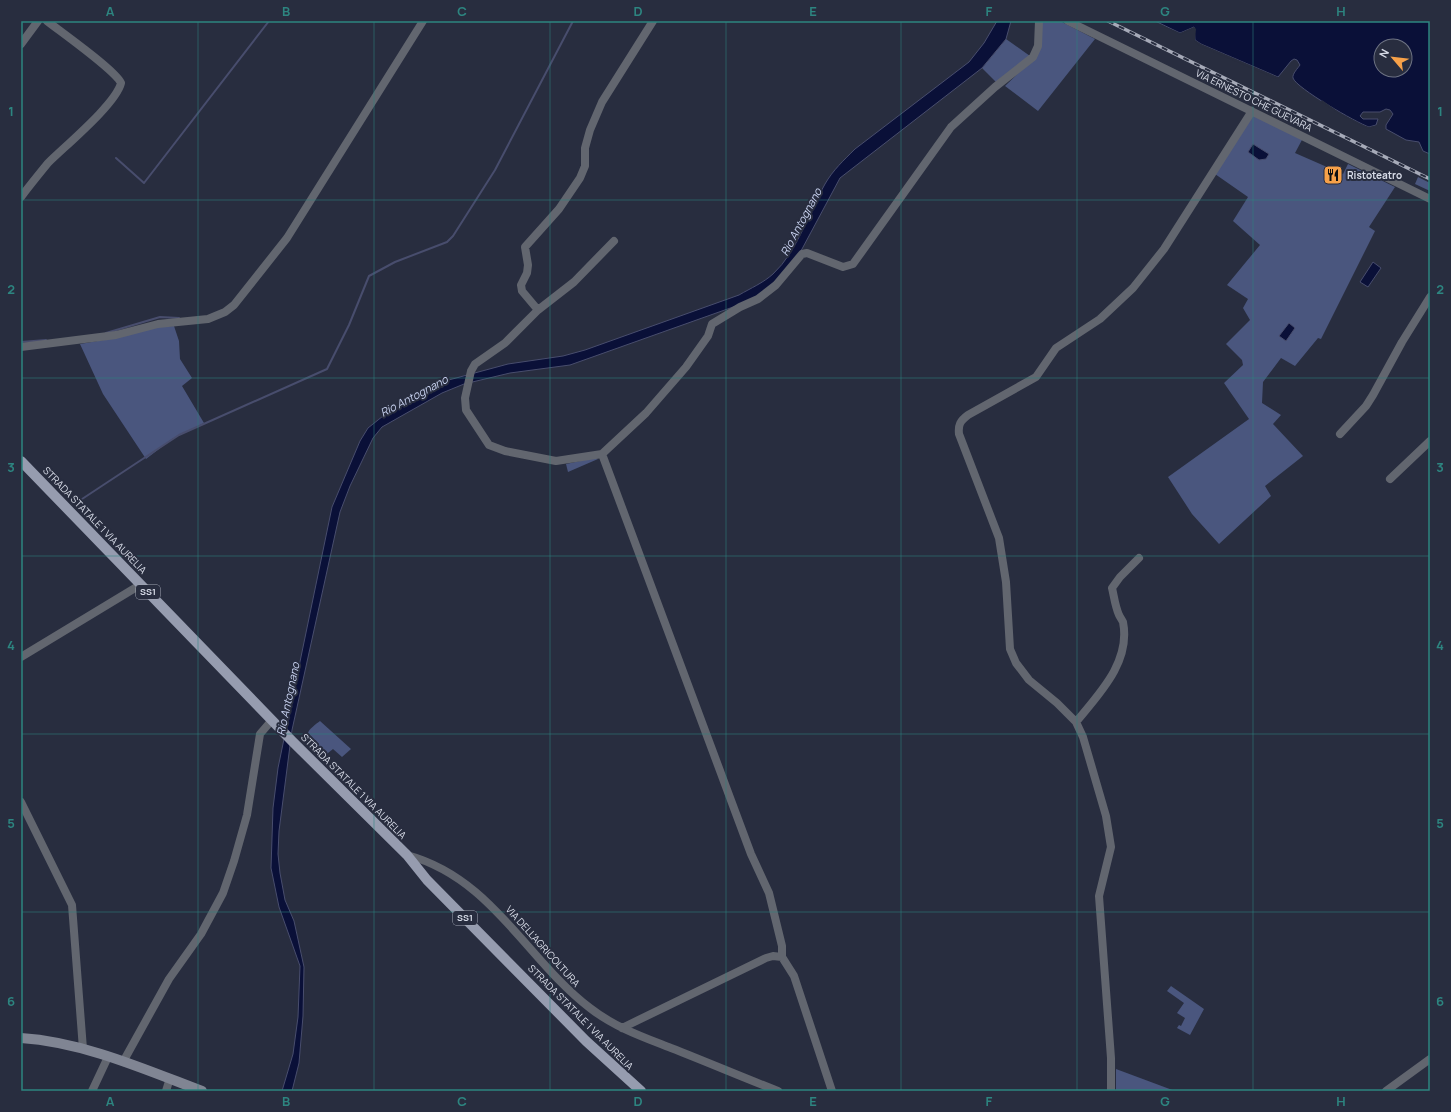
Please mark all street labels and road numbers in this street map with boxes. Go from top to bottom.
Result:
street label: VIA ERNESTO CHE GUEVARA [1193,66,1315,135]
street label: STRADA STATALE 1 VIA AURELIA [40,463,150,577]
road number: SS1 [136,585,160,599]
street label: STRADA STATALE 1 VIA AURELIA [298,730,410,842]
street label: VIA DELL'AGRICOLTURA [503,902,584,990]
road number: SS1 [453,911,477,925]
street label: STRADA STATALE 1 VIA AURELIA [525,961,637,1073]

